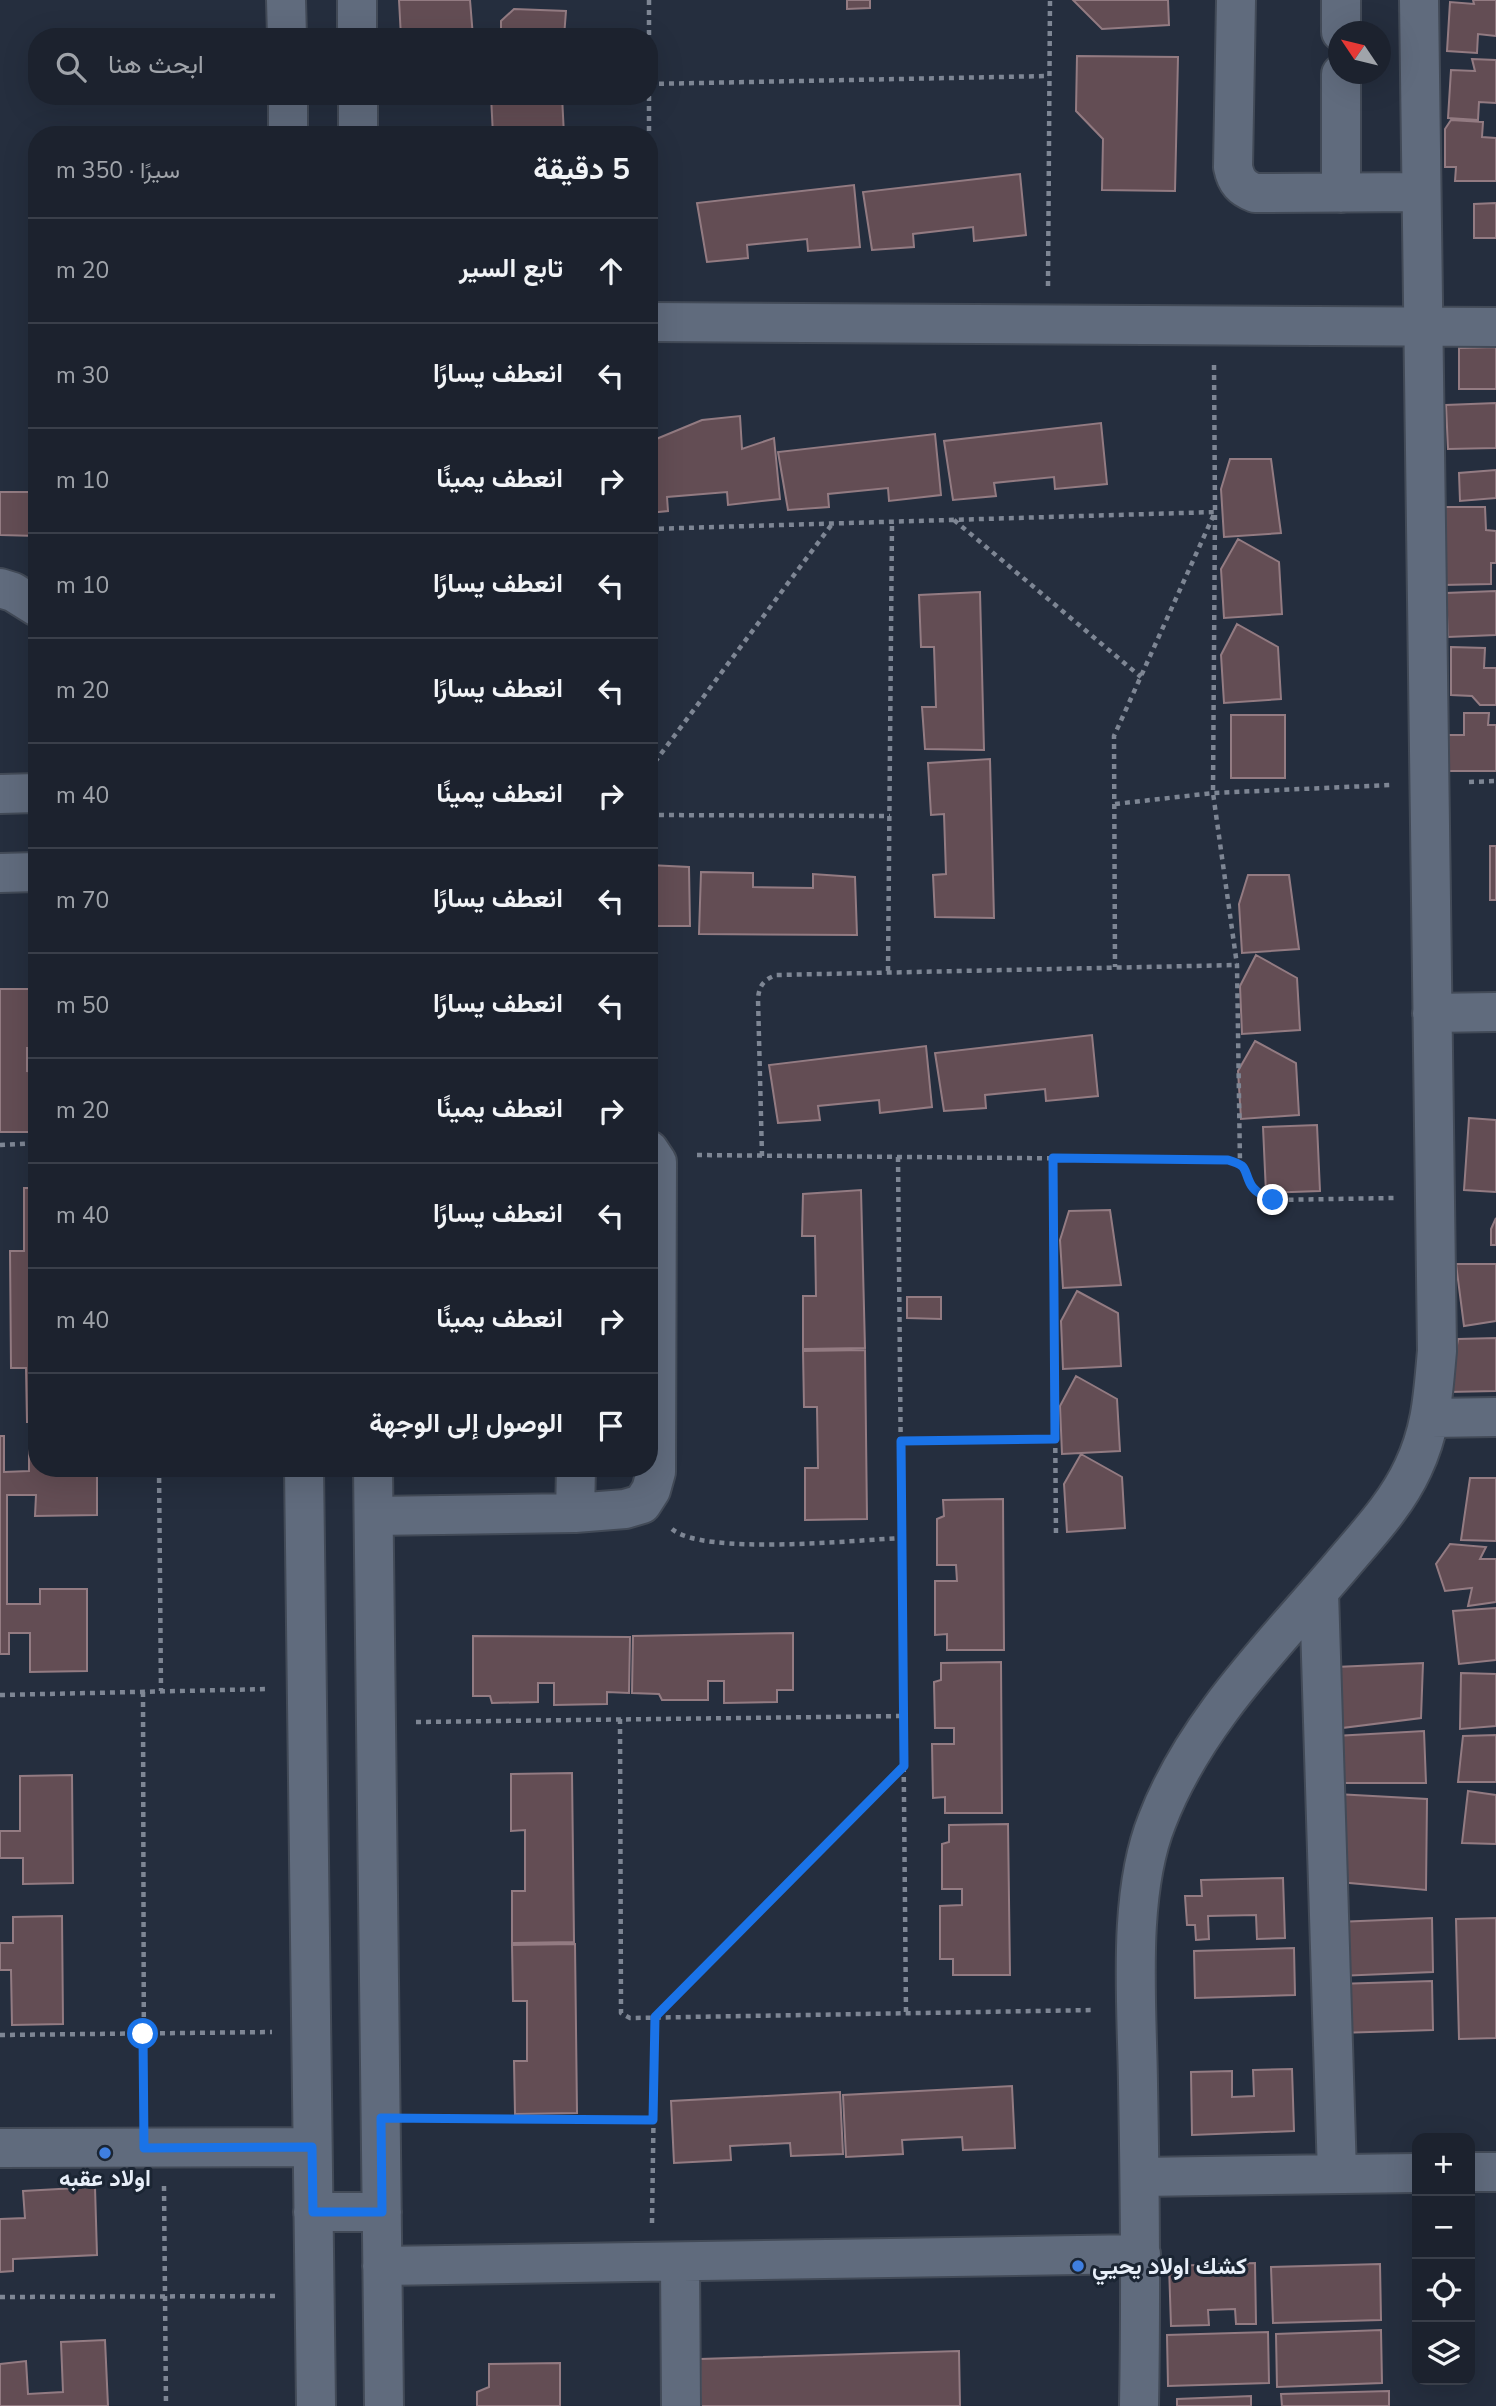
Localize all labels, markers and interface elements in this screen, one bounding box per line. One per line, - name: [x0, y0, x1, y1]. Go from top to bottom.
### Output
- north arrow: [1328, 21, 1391, 84]
- search box: [28, 28, 658, 105]
- text: ابحث هنا: [108, 47, 204, 82]
- icon: search: [52, 48, 90, 86]
- text: 5 دقيقة: [533, 149, 630, 190]
- text: سيرًا · 350 m: [56, 155, 180, 186]
- text: تابع السير: [459, 251, 563, 286]
- icon: ahead: [592, 252, 630, 290]
- text: 20 m: [56, 255, 109, 286]
- text: انعطف يسارًا: [433, 356, 563, 391]
- icon: left: [592, 357, 630, 395]
- text: 30 m: [56, 360, 109, 391]
- text: انعطف يمينًا: [436, 461, 563, 496]
- icon: right: [592, 462, 630, 500]
- text: 10 m: [56, 465, 109, 496]
- text: انعطف يسارًا: [433, 566, 563, 601]
- icon: left: [592, 567, 630, 605]
- text: 10 m: [56, 570, 109, 601]
- text: انعطف يسارًا: [433, 671, 563, 706]
- icon: left: [592, 672, 630, 710]
- text: 20 m: [56, 675, 109, 706]
- text: انعطف يمينًا: [436, 776, 563, 811]
- icon: right: [592, 777, 630, 815]
- text: 40 m: [56, 780, 109, 811]
- text: انعطف يسارًا: [433, 881, 563, 916]
- icon: left: [592, 882, 630, 920]
- text: 70 m: [56, 885, 109, 916]
- text: انعطف يسارًا: [433, 986, 563, 1021]
- icon: left: [592, 987, 630, 1025]
- text: 50 m: [56, 990, 109, 1021]
- text: انعطف يمينًا: [436, 1091, 563, 1126]
- icon: right: [592, 1092, 630, 1130]
- text: 20 m: [56, 1095, 109, 1126]
- route end: [1257, 1184, 1288, 1215]
- text: انعطف يسارًا: [433, 1196, 563, 1231]
- icon: left: [592, 1197, 630, 1235]
- text: 40 m: [56, 1200, 109, 1231]
- text: انعطف يمينًا: [436, 1301, 563, 1336]
- icon: right: [592, 1302, 630, 1340]
- text: 40 m: [56, 1305, 109, 1336]
- text: الوصول إلى الوجهة: [369, 1406, 563, 1441]
- icon: arrive: [592, 1407, 630, 1445]
- route start: [127, 2018, 158, 2049]
- map controls: [1412, 2133, 1475, 2385]
- button: +: [1412, 2133, 1475, 2196]
- marker: اولاد عقبه: [97, 2145, 113, 2161]
- place label: اولاد عقبه: [59, 2163, 151, 2194]
- button: −: [1412, 2196, 1475, 2259]
- place label: كشك اولاد يحيي: [1092, 2251, 1247, 2286]
- marker: كشك اولاد يحيي: [1070, 2258, 1086, 2274]
- button: locate: [1412, 2259, 1475, 2322]
- button: layers: [1412, 2322, 1475, 2385]

